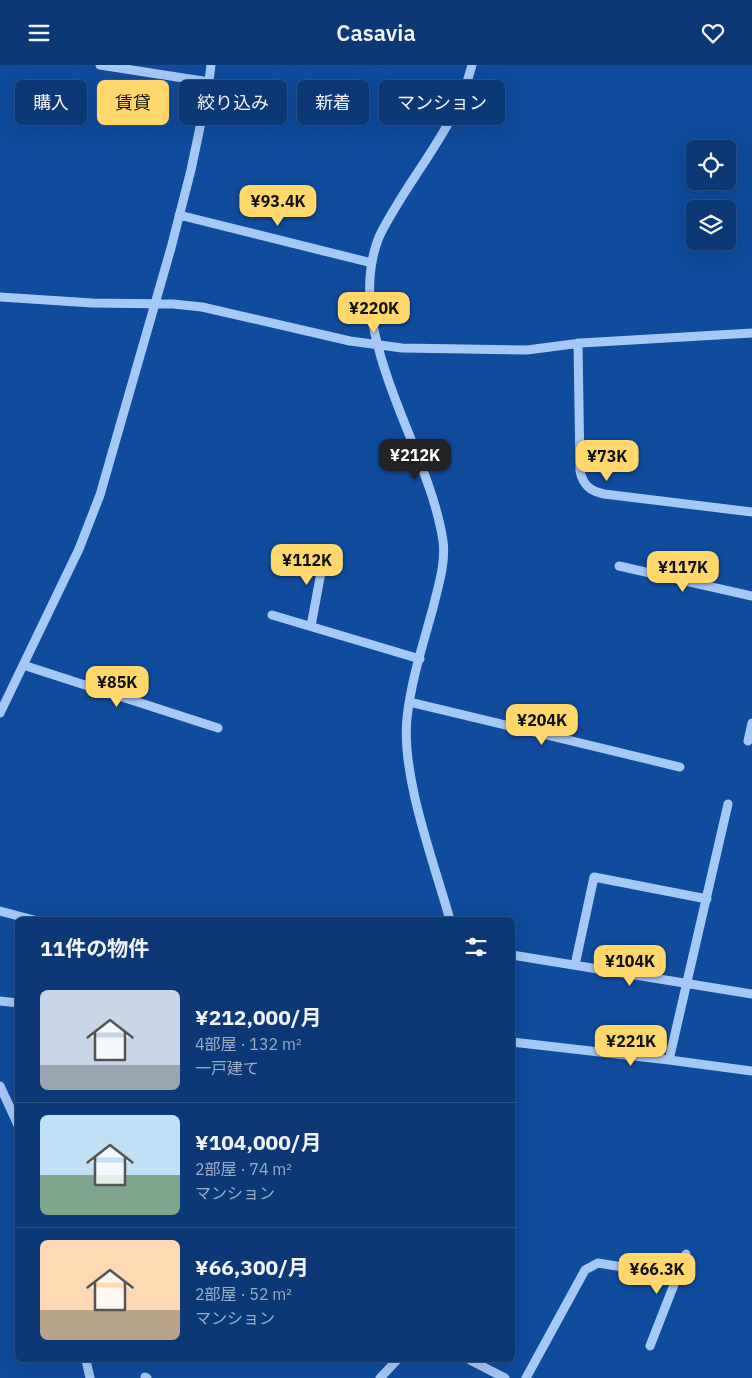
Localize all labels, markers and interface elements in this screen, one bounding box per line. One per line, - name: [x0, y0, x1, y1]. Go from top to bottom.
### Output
- text: Casavia: [336, 18, 416, 47]
- icon: menu: [25, 19, 53, 47]
- icon: heart: [699, 19, 727, 47]
- chip: 購入: [15, 80, 87, 125]
- chip: 賃貸: [97, 80, 169, 125]
- chip: 絞り込み: [179, 80, 287, 125]
- chip: 新着: [297, 80, 369, 125]
- chip: マンション: [379, 80, 505, 125]
- map controls: [686, 140, 736, 250]
- button: locate: [686, 140, 736, 190]
- pin: ¥93.4K: [237, 185, 319, 227]
- text: ¥93.4K: [250, 191, 306, 211]
- button: layers: [686, 200, 736, 250]
- pin: ¥220K: [339, 291, 409, 334]
- text: ¥220K: [349, 298, 399, 318]
- pin: ¥212K: [380, 439, 450, 481]
- pin: ¥73K: [577, 439, 637, 482]
- text: ¥212K: [390, 445, 440, 465]
- text: ¥73K: [587, 446, 627, 466]
- pin: ¥112K: [272, 543, 342, 586]
- text: ¥112K: [282, 550, 332, 570]
- pin: ¥117K: [648, 551, 718, 593]
- text: ¥117K: [658, 557, 708, 577]
- pin: ¥85K: [87, 665, 147, 708]
- text: ¥85K: [97, 672, 137, 692]
- pin: ¥204K: [507, 703, 577, 746]
- text: ¥204K: [517, 710, 567, 730]
- icon: filters: [462, 933, 490, 961]
- text: 11件の物件: [40, 934, 149, 962]
- pin: ¥104K: [595, 945, 665, 987]
- text: ¥104K: [605, 951, 655, 971]
- text: ¥212,000/月: [195, 1003, 321, 1031]
- icon: home: [80, 1010, 140, 1070]
- pin: ¥221K: [596, 1025, 666, 1067]
- text: ¥221K: [606, 1031, 656, 1051]
- text: 4部屋 · 132 m²: [195, 1034, 301, 1054]
- text: 一戸建て: [195, 1058, 259, 1078]
- text: ¥104,000/月: [195, 1128, 321, 1156]
- icon: home: [80, 1135, 140, 1195]
- text: 2部屋 · 74 m²: [195, 1159, 292, 1179]
- text: マンション: [195, 1183, 275, 1203]
- text: ¥66,300/月: [195, 1253, 309, 1281]
- pin: ¥66.3K: [616, 1253, 698, 1295]
- text: ¥66.3K: [629, 1259, 685, 1279]
- icon: home: [80, 1260, 140, 1320]
- text: 2部屋 · 52 m²: [195, 1284, 292, 1304]
- text: マンション: [195, 1308, 275, 1328]

